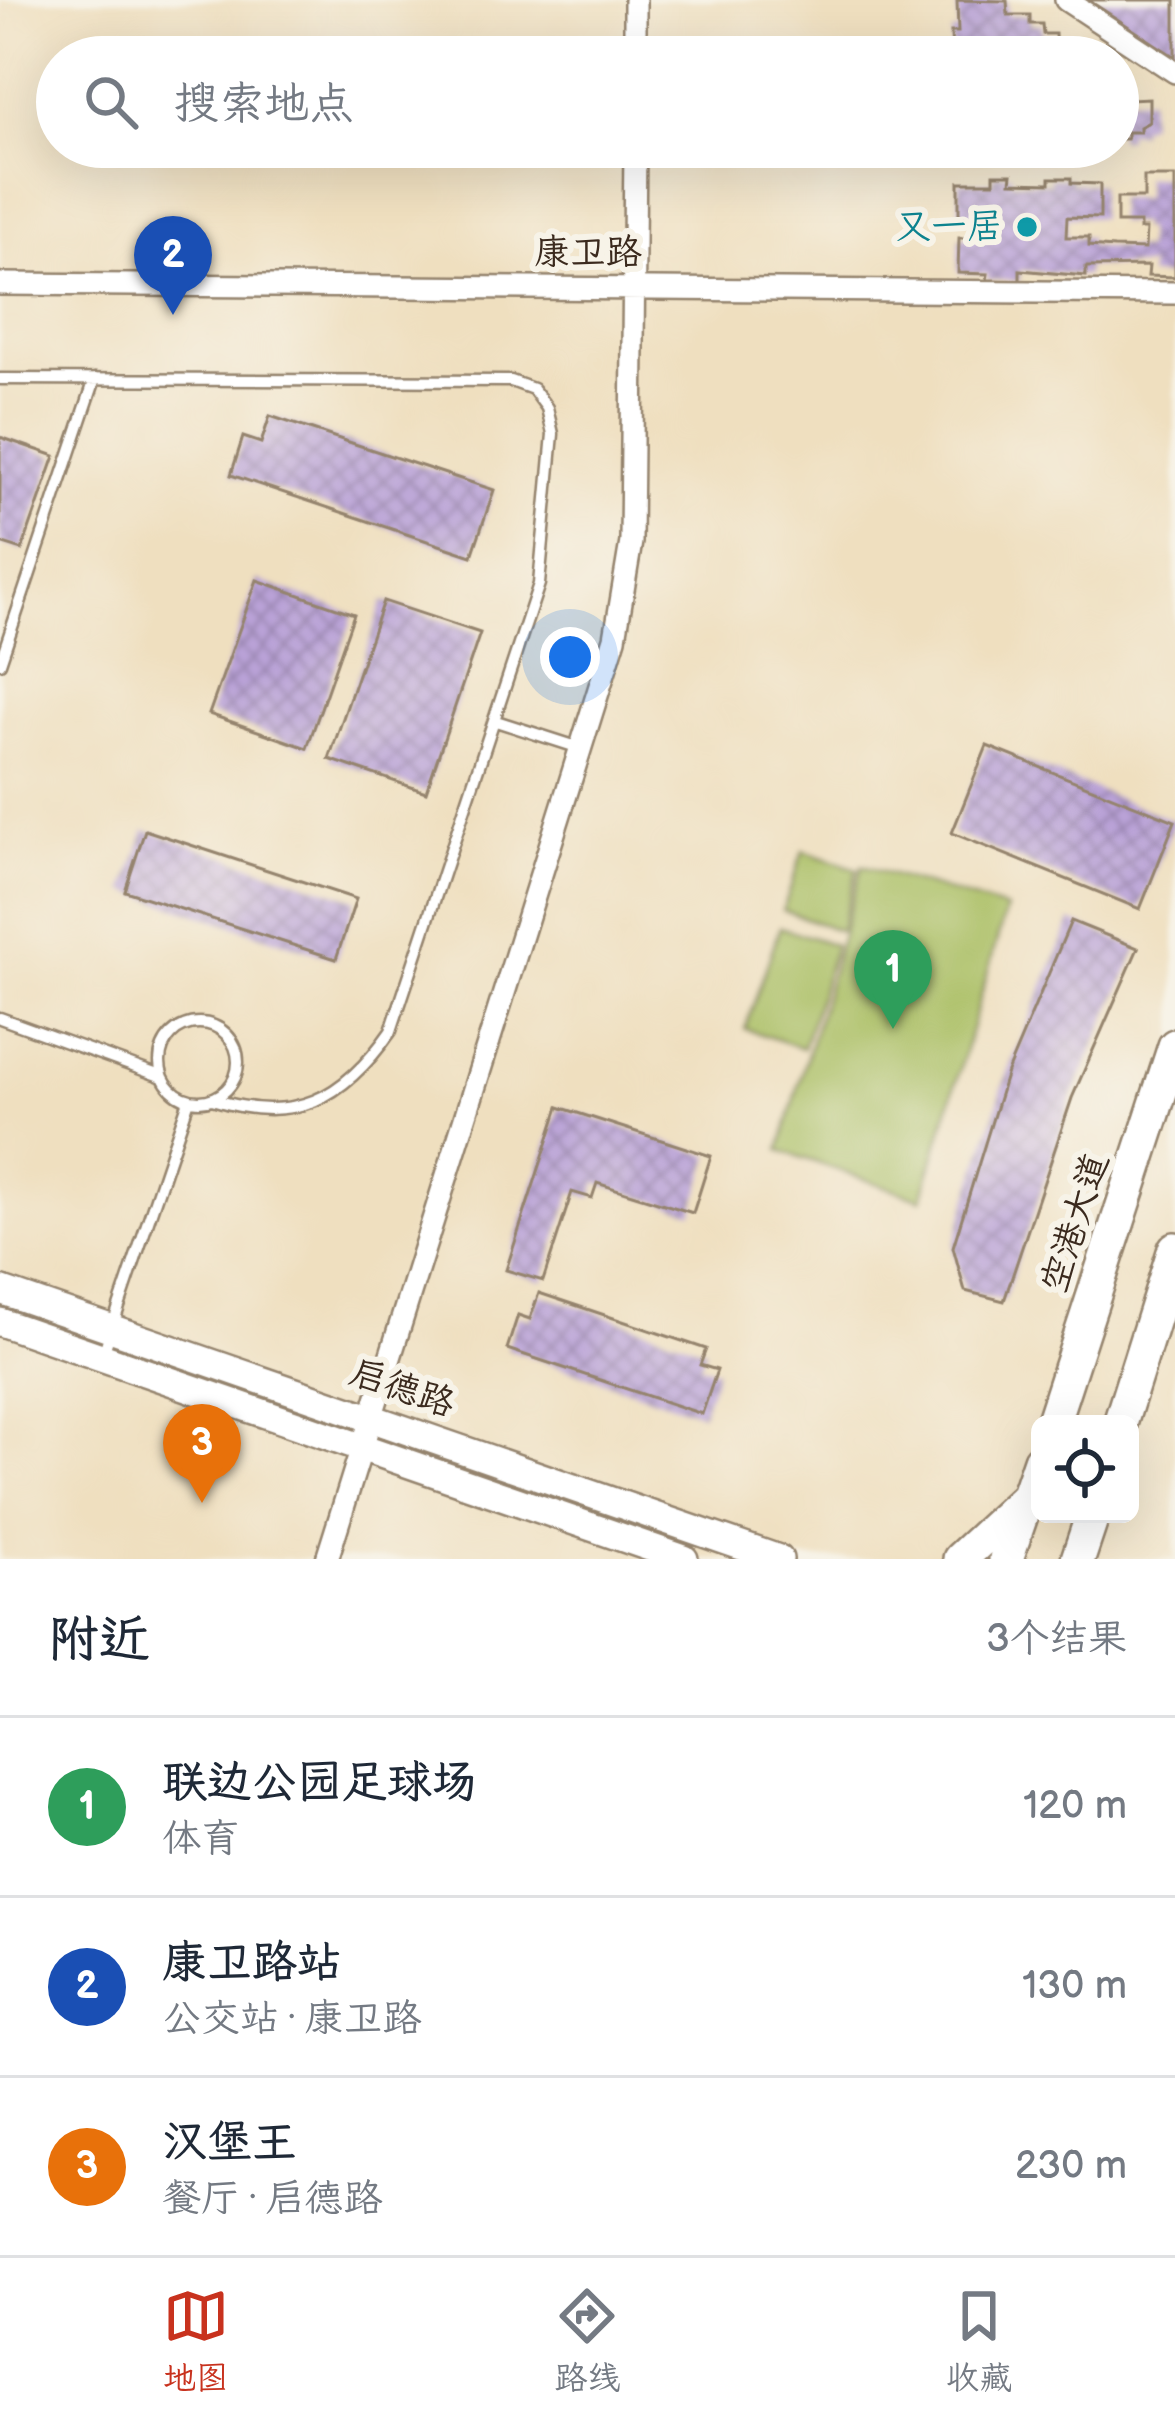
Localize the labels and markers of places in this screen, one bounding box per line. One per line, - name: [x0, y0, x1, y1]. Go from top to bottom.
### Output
- place label: 又一居: [895, 206, 1003, 249]
- marker: 又一居: [1014, 214, 1040, 240]
- pin: 2: [134, 216, 212, 315]
- pin: 1: [854, 930, 932, 1029]
- pin: 3: [163, 1404, 241, 1503]

